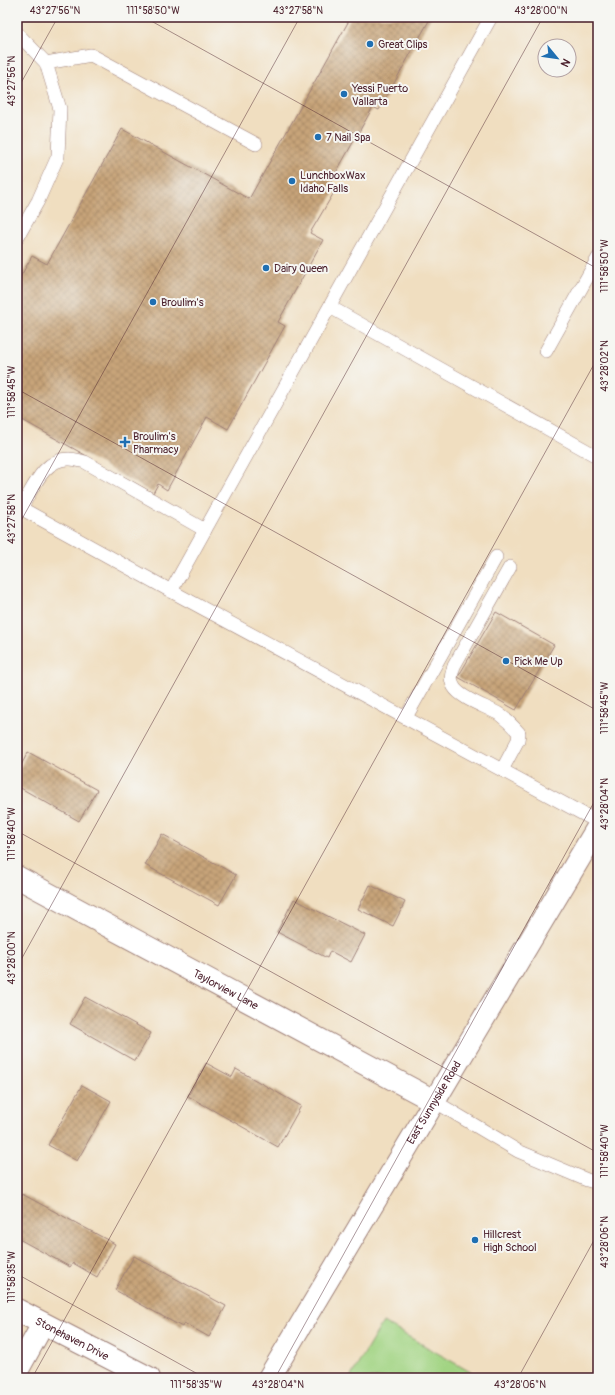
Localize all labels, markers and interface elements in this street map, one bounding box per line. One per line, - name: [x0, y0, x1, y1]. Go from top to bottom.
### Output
- text: 43°27'56"N: [30, 5, 81, 17]
- text: 111°58'50"W: [126, 5, 180, 17]
- text: 43°27'58"N: [273, 5, 323, 17]
- text: 43°28'00"N: [515, 5, 568, 17]
- place label: Great Clips: [378, 38, 428, 51]
- north arrow: [537, 38, 577, 78]
- marker: Great Clips: [365, 39, 375, 49]
- text: 43°27'56"N: [6, 55, 18, 106]
- text: N: [558, 56, 573, 70]
- place label: Yessi Puerto Vallarta: [351, 82, 408, 108]
- marker: Yessi Puerto Vallarta: [339, 89, 349, 99]
- place label: 7 Nail Spa: [326, 131, 370, 144]
- marker: 7 Nail Spa: [313, 132, 323, 142]
- place label: LunchboxWax Idaho Falls: [300, 169, 365, 195]
- marker: LunchboxWax Idaho Falls: [287, 176, 297, 186]
- text: 111°58'50"W: [599, 239, 611, 293]
- place label: Dairy Queen: [274, 262, 328, 275]
- marker: Dairy Queen: [261, 263, 271, 273]
- place label: Broulim's: [161, 296, 204, 309]
- marker: Broulim's: [148, 297, 158, 307]
- text: 43°28'02"N: [599, 340, 611, 392]
- text: 111°58'45"W: [6, 365, 18, 418]
- place label: Broulim's Pharmacy: [133, 430, 179, 456]
- marker: Broulim's Pharmacy: [120, 437, 130, 447]
- text: 43°27'58"N: [6, 494, 18, 544]
- place label: Pick Me Up: [514, 655, 563, 668]
- marker: Pick Me Up: [501, 656, 511, 666]
- text: 111°58'45"W: [599, 681, 611, 734]
- text: 43°28'04"N: [599, 778, 611, 830]
- text: 111°58'40"W: [6, 807, 18, 861]
- text: 43°28'00"N: [6, 931, 18, 984]
- street label: Taylorview Lane: [190, 967, 261, 1013]
- street label: East Sunnyside Road: [404, 1059, 464, 1147]
- text: 111°58'40"W: [599, 1124, 611, 1178]
- text: 43°28'06"N: [599, 1216, 611, 1268]
- place label: Hillcrest High School: [483, 1228, 537, 1254]
- marker: Hillcrest High School: [470, 1235, 480, 1245]
- text: 111°58'35"W: [6, 1250, 18, 1303]
- street label: Stonehaven Drive: [33, 1315, 111, 1363]
- text: 111°58'35"W: [170, 1379, 223, 1391]
- text: 43°28'04"N: [252, 1379, 304, 1391]
- text: 43°28'06"N: [494, 1379, 546, 1391]

